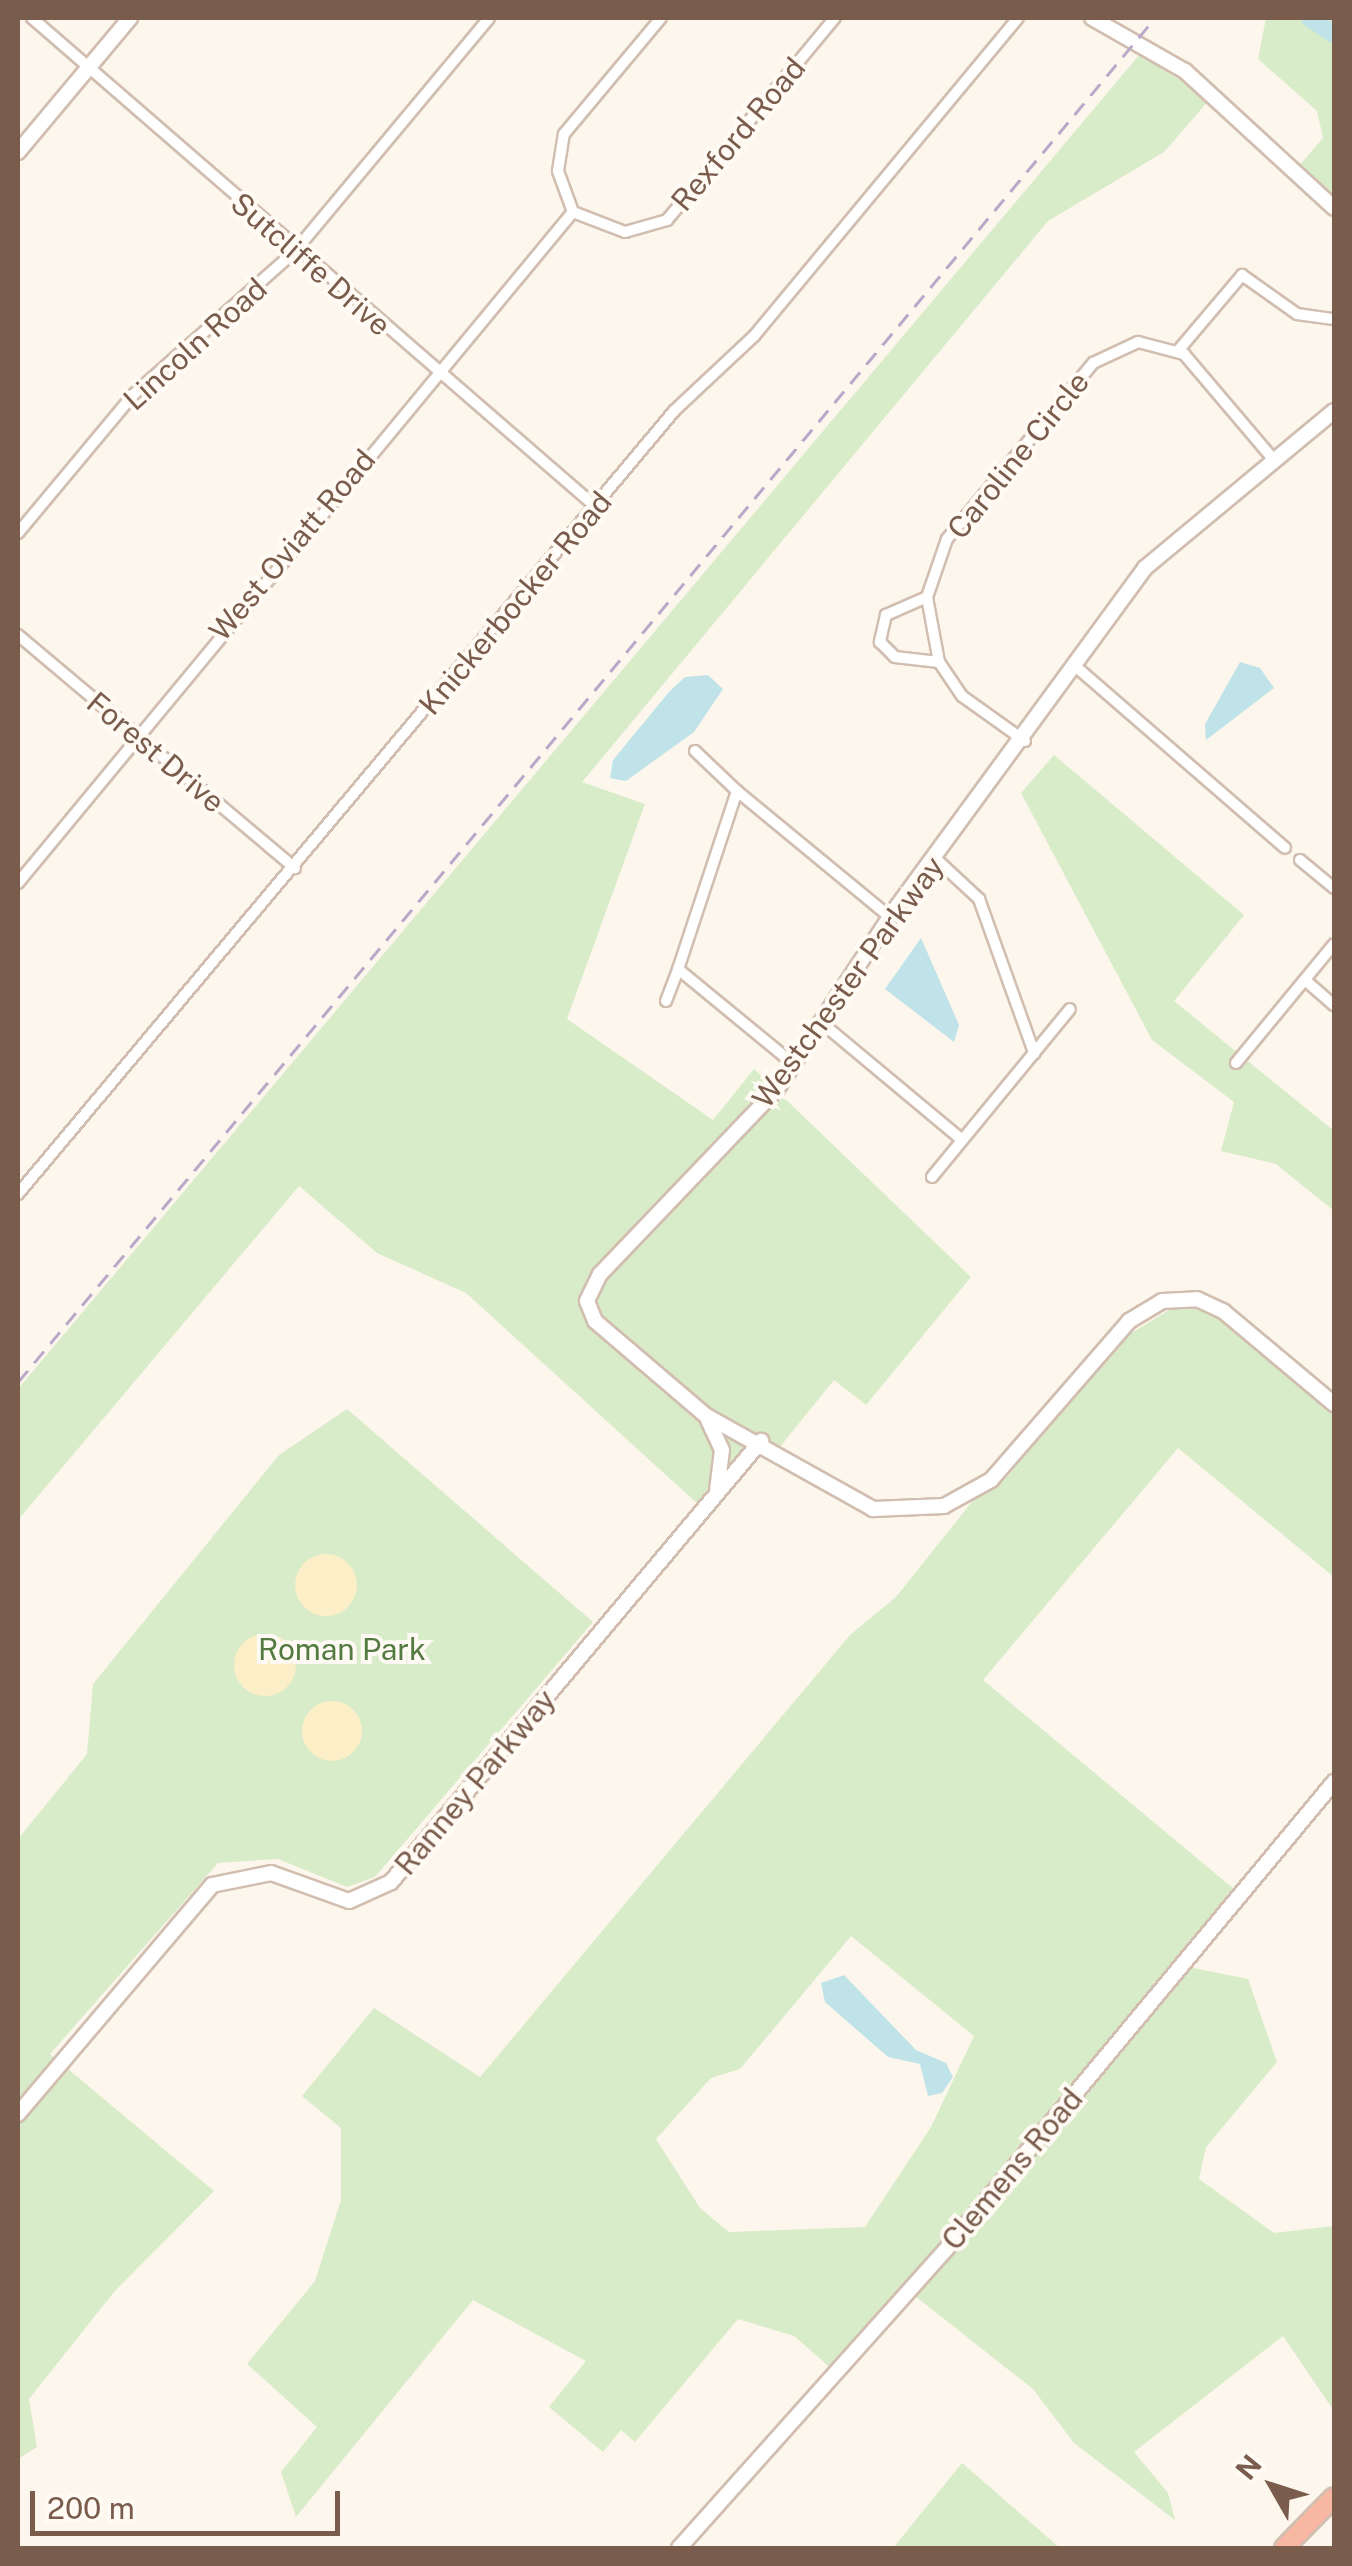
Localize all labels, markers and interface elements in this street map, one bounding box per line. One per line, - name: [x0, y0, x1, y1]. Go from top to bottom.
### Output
- street label: Rexford Road: [663, 50, 813, 218]
- street label: Sutcliffe Drive: [224, 185, 398, 343]
- street label: Lincoln Road: [116, 270, 274, 418]
- street label: Caroline Circle: [940, 364, 1096, 546]
- street label: West Oviatt Road: [202, 442, 382, 648]
- street label: Knickerbocker Road: [411, 484, 619, 722]
- street label: Forest Drive: [80, 684, 232, 820]
- street label: Westchester Parkway: [745, 849, 951, 1115]
- park label: Roman Park: [258, 1631, 426, 1667]
- street label: Ranney Parkway: [387, 1682, 563, 1882]
- street label: Clemens Road: [934, 2081, 1090, 2257]
- north arrow: [1222, 2436, 1322, 2536]
- text: N: [1229, 2448, 1268, 2486]
- scale bar: [35, 2471, 345, 2533]
- text: 200 m: [47, 2490, 135, 2526]

